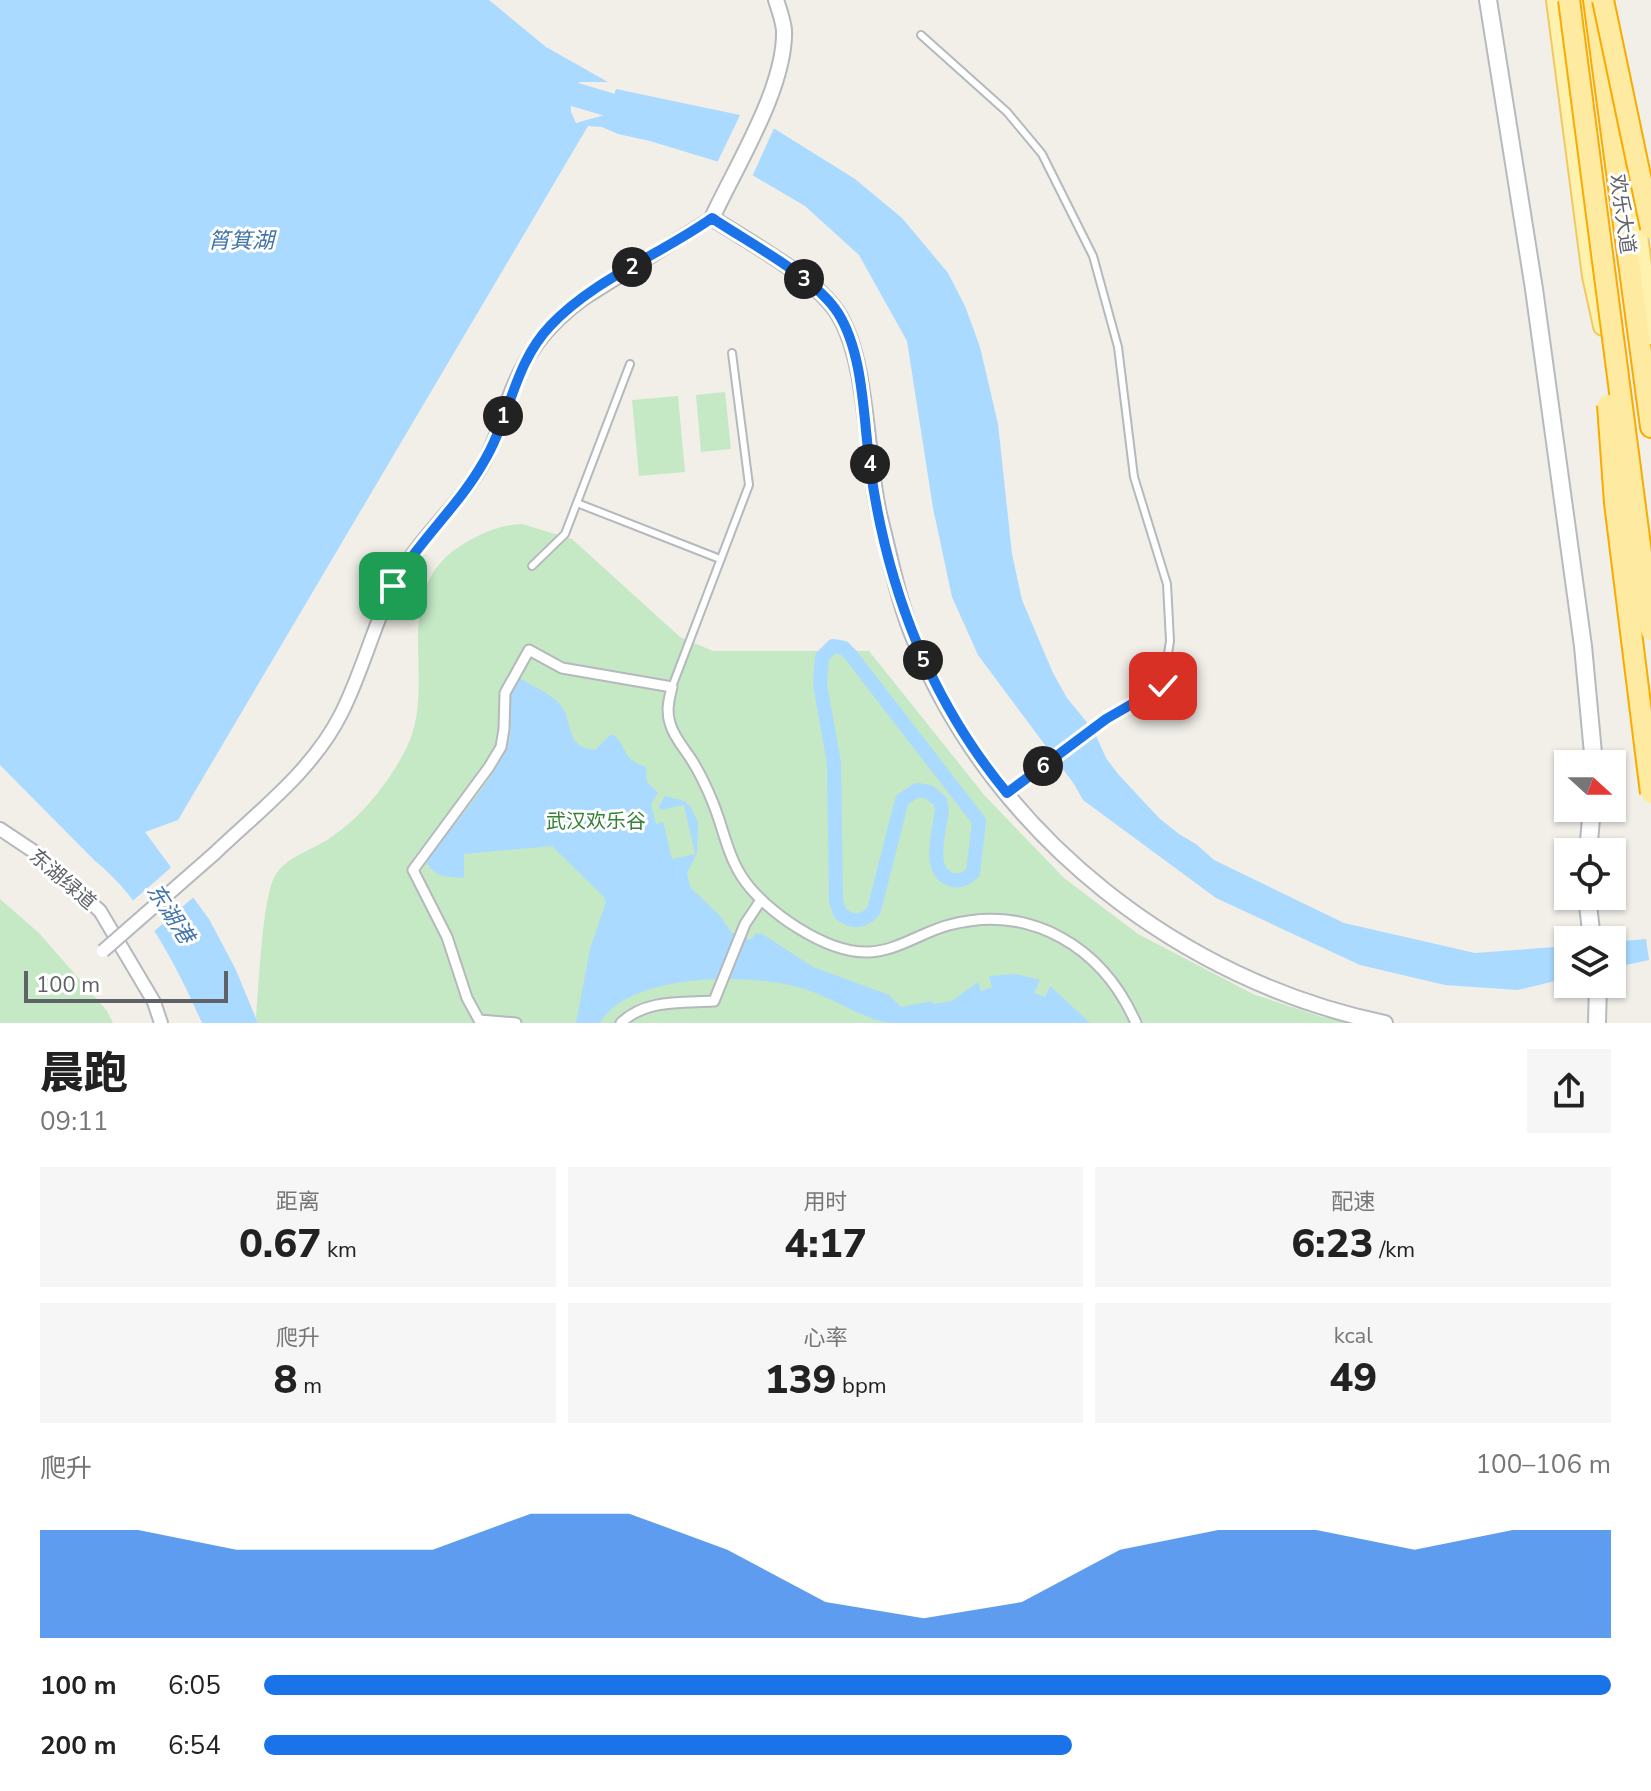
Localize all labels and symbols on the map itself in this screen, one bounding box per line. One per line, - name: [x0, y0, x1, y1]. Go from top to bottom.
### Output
- street label: 欢乐大道: [1604, 173, 1641, 256]
- water label: 筲箕湖: [208, 226, 277, 256]
- pin: 2: [612, 247, 652, 287]
- pin: 3: [784, 259, 824, 299]
- pin: 1: [483, 396, 523, 436]
- pin: 4: [850, 444, 890, 484]
- pin: [359, 552, 427, 620]
- pin: 5: [903, 640, 943, 680]
- pin: [1129, 652, 1197, 720]
- pin: 6: [1023, 746, 1063, 786]
- north arrow: [1554, 750, 1626, 822]
- park label: 武汉欢乐谷: [546, 808, 646, 835]
- street label: 东湖绿道: [24, 843, 102, 916]
- water label: 东湖港: [140, 878, 202, 952]
- scale bar: [24, 967, 228, 1003]

